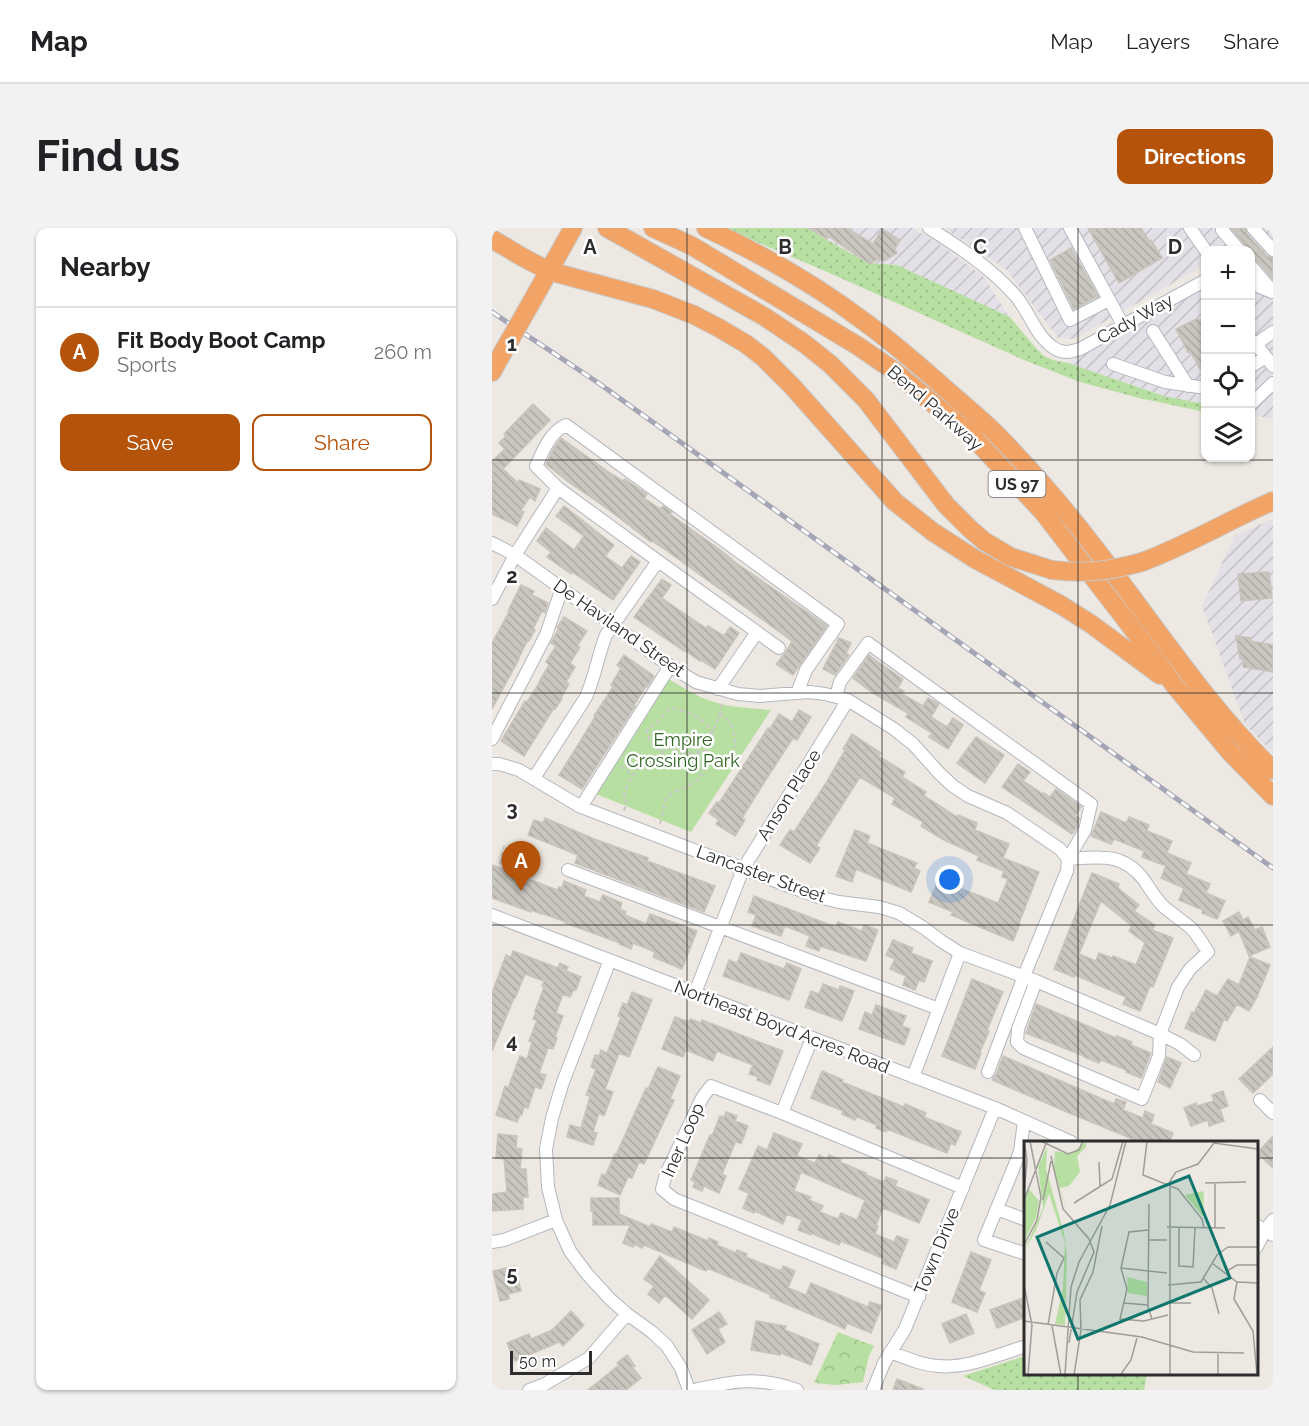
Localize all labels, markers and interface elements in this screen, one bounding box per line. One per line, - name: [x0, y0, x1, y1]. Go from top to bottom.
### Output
- text: Map: [30, 25, 88, 58]
- text: Map: [1050, 29, 1093, 54]
- text: Layers: [1126, 29, 1190, 54]
- text: Share: [1223, 29, 1279, 54]
- button: Directions: [1117, 129, 1273, 184]
- text: Find us: [36, 132, 180, 181]
- text: A: [583, 235, 597, 259]
- text: B: [778, 235, 792, 259]
- text: C: [973, 235, 987, 259]
- text: D: [1168, 235, 1182, 259]
- map controls: [1201, 246, 1255, 462]
- button: +: [1201, 246, 1255, 300]
- text: Nearby: [60, 252, 150, 282]
- street label: Cady Way: [1093, 289, 1177, 348]
- button: −: [1201, 300, 1255, 354]
- text: Fit Body Boot Camp: [117, 327, 326, 353]
- text: 1: [507, 332, 517, 356]
- text: A: [73, 340, 86, 364]
- text: 260 m: [374, 340, 432, 364]
- text: Sports: [117, 353, 177, 377]
- button: locate: [1201, 354, 1255, 408]
- street label: Bend Parkway: [883, 361, 987, 455]
- button: layers: [1201, 408, 1255, 462]
- button: Save: [60, 414, 240, 471]
- button: Share: [252, 414, 432, 471]
- road number: US 97: [988, 471, 1046, 497]
- text: 2: [506, 564, 518, 588]
- street label: De Haviland Street: [550, 574, 689, 681]
- park label: Empire Crossing Park: [626, 729, 740, 771]
- street label: Anson Place: [752, 745, 825, 844]
- text: 3: [506, 797, 518, 821]
- street label: Lancaster Street: [694, 840, 829, 907]
- pin: A: [501, 842, 540, 891]
- your location: [935, 865, 964, 894]
- street label: Northeast Boyd Acres Road: [672, 976, 893, 1077]
- text: 4: [506, 1029, 518, 1053]
- street label: Iner Loop: [657, 1100, 708, 1180]
- inset map: [1024, 1141, 1258, 1375]
- street label: Town Drive: [910, 1204, 964, 1297]
- text: 5: [506, 1262, 518, 1286]
- scale bar: [510, 1348, 592, 1376]
- text: 50 m: [519, 1352, 556, 1371]

